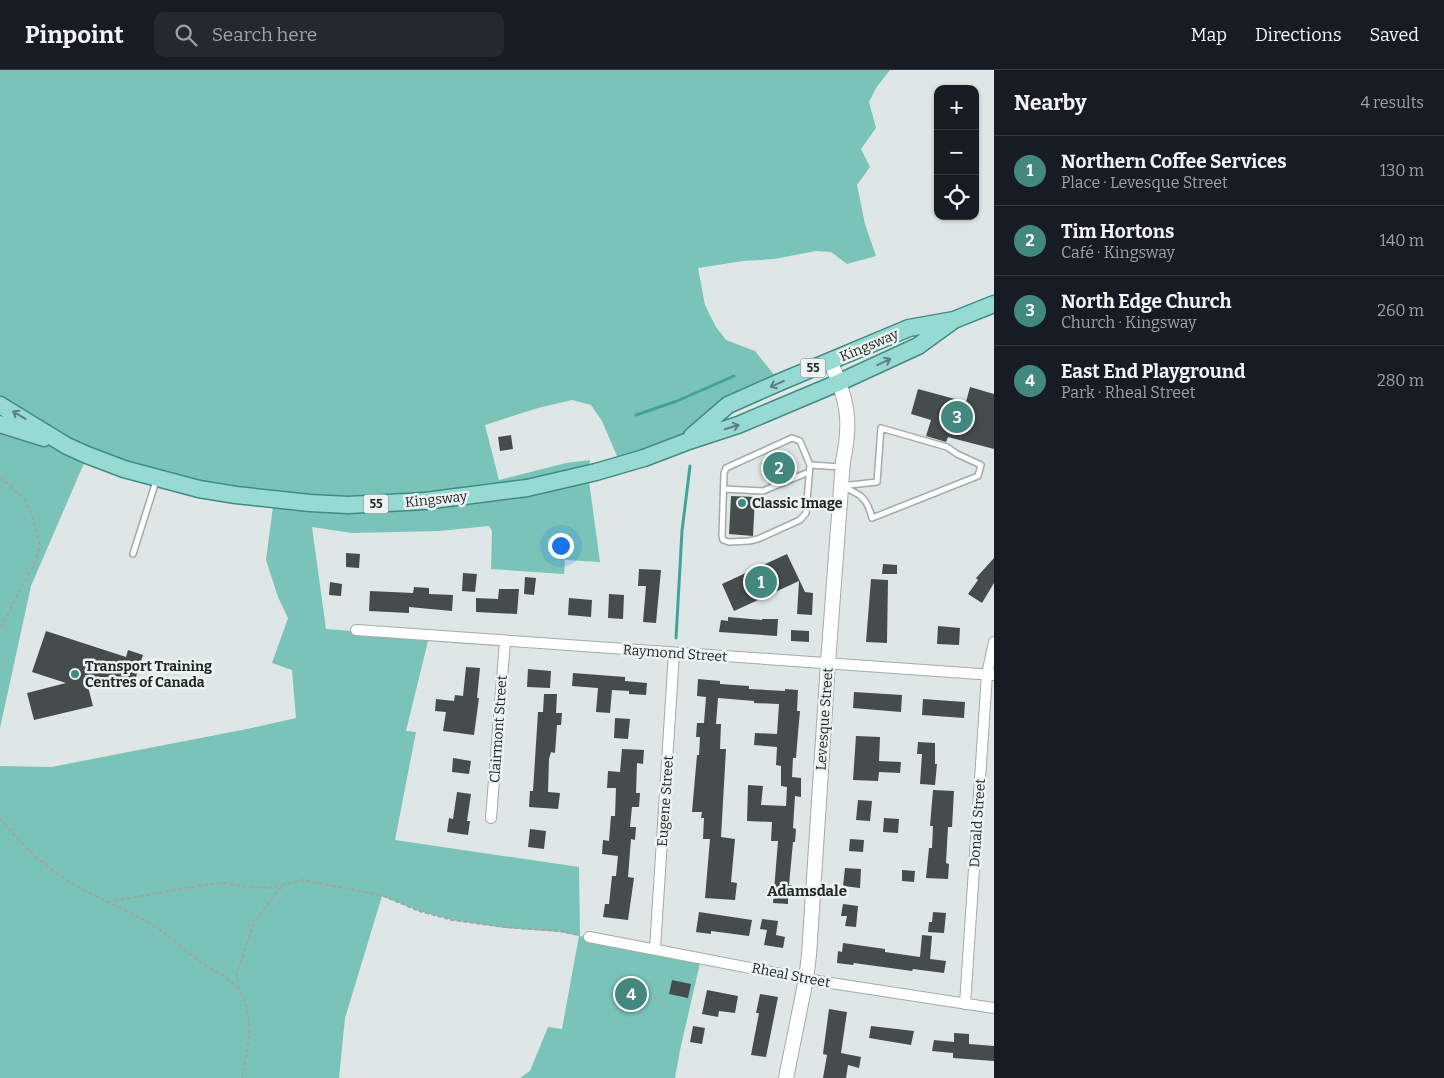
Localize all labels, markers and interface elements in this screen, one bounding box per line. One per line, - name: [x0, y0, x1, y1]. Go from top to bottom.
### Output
- search box: [154, 12, 504, 57]
- text: Pinpoint: [25, 21, 124, 49]
- icon: search: [172, 21, 200, 49]
- text: Search here: [212, 23, 317, 46]
- text: Map: [1191, 24, 1227, 46]
- text: Directions: [1255, 24, 1342, 46]
- text: Saved: [1370, 24, 1419, 46]
- map controls: [934, 85, 979, 220]
- button: +: [934, 85, 979, 130]
- text: Nearby: [1014, 90, 1087, 116]
- text: 4 results: [1361, 93, 1424, 112]
- button: −: [934, 130, 979, 175]
- text: Northern Coffee Services: [1061, 150, 1287, 173]
- text: 1: [1027, 161, 1033, 180]
- text: 130 m: [1380, 161, 1424, 180]
- text: Place · Levesque Street: [1061, 173, 1228, 192]
- button: locate: [934, 175, 979, 220]
- text: Tim Hortons: [1061, 220, 1174, 243]
- text: 2: [1025, 231, 1035, 250]
- text: 140 m: [1379, 231, 1424, 250]
- text: Café · Kingsway: [1061, 243, 1175, 262]
- text: North Edge Church: [1061, 290, 1231, 313]
- text: 3: [1025, 301, 1035, 320]
- text: 260 m: [1377, 301, 1424, 320]
- text: Church · Kingsway: [1061, 313, 1196, 332]
- street label: Kingsway: [837, 325, 902, 365]
- one-way arrow: [876, 357, 891, 366]
- road number: 55: [800, 358, 826, 378]
- text: East End Playground: [1061, 360, 1245, 383]
- text: 4: [1025, 371, 1035, 390]
- text: 280 m: [1377, 371, 1424, 390]
- one-way arrow: [770, 379, 785, 389]
- text: Park · Rheal Street: [1061, 383, 1195, 402]
- pin: 3: [941, 398, 973, 436]
- one-way arrow: [13, 410, 27, 420]
- one-way arrow: [724, 422, 740, 431]
- pin: 2: [763, 449, 795, 487]
- street label: Kingsway: [404, 488, 469, 511]
- road number: 55: [364, 494, 388, 514]
- place label: Classic Image: [752, 495, 843, 512]
- marker: Classic Image: [736, 497, 748, 509]
- your location: [548, 533, 574, 559]
- pin: 1: [745, 563, 777, 601]
- street label: Raymond Street: [622, 641, 728, 666]
- place label: Transport Training Centres of Canada: [85, 658, 212, 691]
- street label: Levesque Street: [812, 667, 837, 771]
- marker: Transport Training Centres of Canada: [69, 668, 81, 680]
- street label: Clairmont Street: [486, 675, 511, 783]
- street label: Eugene Street: [654, 755, 677, 847]
- street label: Donald Street: [966, 778, 989, 868]
- district label: Adamsdale: [767, 882, 847, 900]
- street label: Rheal Street: [750, 960, 832, 991]
- pin: 4: [615, 975, 647, 1013]

